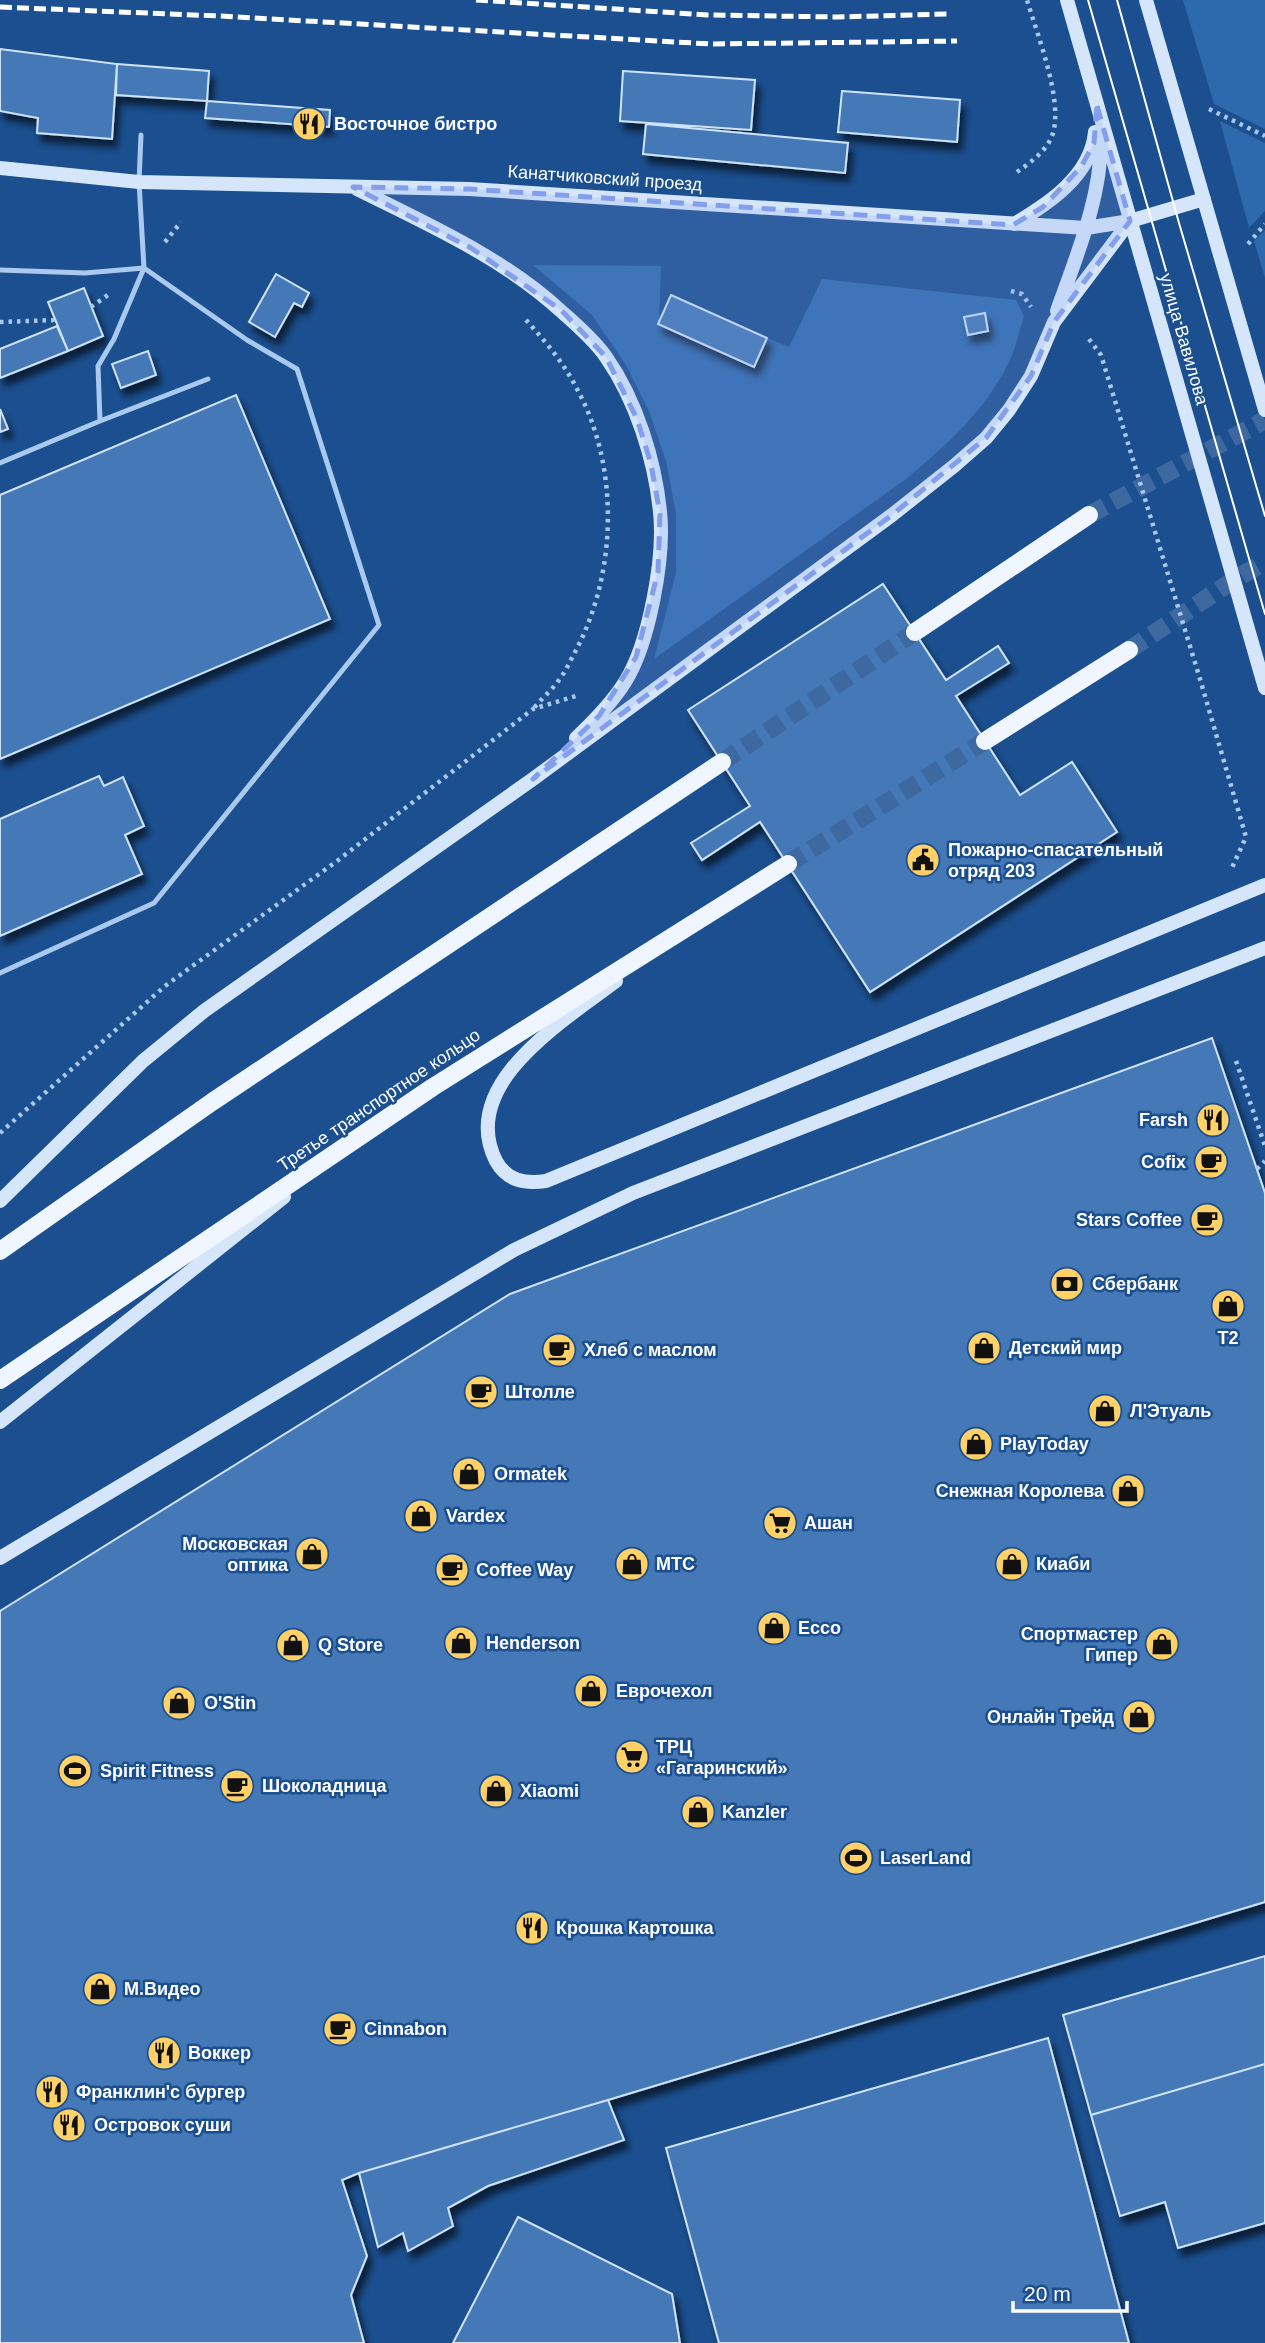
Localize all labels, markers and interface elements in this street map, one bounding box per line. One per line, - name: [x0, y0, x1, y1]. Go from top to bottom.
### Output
- restaurant icon: Восточное бистро: [290, 105, 328, 143]
- place label: Восточное бистро: [334, 114, 497, 134]
- street label: Канатчиковский проезд: [507, 161, 703, 195]
- street label: улица Вавилова: [1156, 271, 1213, 408]
- place label: Пожарно-спасательный отряд 203: [948, 840, 1163, 881]
- public building icon: Пожарно-спасательный отряд 203: [904, 841, 942, 879]
- street label: Третье транспортное кольцо: [274, 1025, 484, 1175]
- restaurant icon: Farsh: [1194, 1101, 1232, 1139]
- place label: Farsh: [1139, 1110, 1188, 1130]
- cafe icon: Cofix: [1192, 1143, 1230, 1181]
- place label: Cofix: [1141, 1152, 1186, 1172]
- cafe icon: Stars Coffee: [1188, 1201, 1226, 1239]
- place label: Stars Coffee: [1076, 1210, 1182, 1230]
- bank icon: Сбербанк: [1048, 1265, 1086, 1303]
- place label: Сбербанк: [1092, 1274, 1179, 1294]
- shop icon: T2: [1209, 1287, 1247, 1325]
- place label: T2: [1217, 1328, 1239, 1348]
- shop icon: Детский мир: [965, 1329, 1003, 1367]
- cafe icon: Хлеб с маслом: [540, 1331, 578, 1369]
- place label: Детский мир: [1009, 1338, 1122, 1358]
- place label: Хлеб с маслом: [584, 1340, 716, 1360]
- cafe icon: Штолле: [462, 1373, 500, 1411]
- place label: Штолле: [505, 1382, 575, 1402]
- shop icon: Л'Этуаль: [1086, 1392, 1124, 1430]
- place label: Л'Этуаль: [1130, 1401, 1211, 1421]
- shop icon: PlayToday: [957, 1425, 995, 1463]
- place label: PlayToday: [1000, 1434, 1089, 1454]
- shop icon: Ormatek: [450, 1455, 488, 1493]
- place label: Ormatek: [494, 1464, 568, 1484]
- shop icon: Снежная Королева: [1109, 1472, 1147, 1510]
- place label: Снежная Королева: [936, 1481, 1105, 1501]
- shop icon: Vardex: [402, 1497, 440, 1535]
- supermarket icon: Ашан: [761, 1504, 799, 1542]
- place label: Vardex: [446, 1506, 505, 1526]
- place label: Ашан: [804, 1513, 853, 1533]
- place label: Московская оптика: [182, 1534, 289, 1575]
- shop icon: Московская оптика: [293, 1535, 331, 1573]
- shop icon: МТС: [613, 1545, 651, 1583]
- shop icon: Киаби: [993, 1545, 1031, 1583]
- cafe icon: Coffee Way: [433, 1551, 471, 1589]
- place label: МТС: [656, 1554, 695, 1574]
- place label: Киаби: [1036, 1554, 1090, 1574]
- place label: Coffee Way: [476, 1560, 573, 1580]
- shop icon: Ecco: [755, 1609, 793, 1647]
- place label: Ecco: [798, 1618, 841, 1638]
- shop icon: Henderson: [442, 1624, 480, 1662]
- place label: Спортмастер Гипер: [1021, 1624, 1138, 1665]
- shop icon: Спортмастер Гипер: [1143, 1625, 1181, 1663]
- shop icon: Q Store: [274, 1626, 312, 1664]
- place label: Henderson: [486, 1633, 580, 1653]
- place label: Q Store: [318, 1635, 383, 1655]
- shop icon: Еврочехол: [572, 1672, 610, 1710]
- place label: Еврочехол: [616, 1681, 712, 1701]
- shop icon: O'Stin: [160, 1684, 198, 1722]
- place label: O'Stin: [204, 1693, 256, 1713]
- shop icon: Онлайн Трейд: [1120, 1698, 1158, 1736]
- place label: Онлайн Трейд: [987, 1707, 1115, 1727]
- place label: ТРЦ «Гагаринский»: [656, 1737, 788, 1778]
- supermarket icon: ТРЦ «Гагаринский»: [613, 1738, 651, 1776]
- sports icon: Spirit Fitness: [56, 1752, 94, 1790]
- place label: Spirit Fitness: [100, 1761, 214, 1781]
- cafe icon: Шоколадница: [218, 1767, 256, 1805]
- shop icon: Xiaomi: [477, 1772, 515, 1810]
- place label: Шоколадница: [262, 1776, 387, 1796]
- place label: Xiaomi: [520, 1781, 579, 1801]
- shop icon: Kanzler: [679, 1793, 717, 1831]
- place label: Kanzler: [722, 1802, 787, 1822]
- sports icon: LaserLand: [837, 1839, 875, 1877]
- place label: LaserLand: [880, 1848, 971, 1868]
- restaurant icon: Крошка Картошка: [513, 1909, 551, 1947]
- place label: Крошка Картошка: [556, 1918, 715, 1938]
- shop icon: М.Видео: [81, 1970, 119, 2008]
- place label: М.Видео: [124, 1979, 201, 1999]
- cafe icon: Cinnabon: [321, 2010, 359, 2048]
- place label: Cinnabon: [364, 2019, 447, 2039]
- restaurant icon: Воккер: [145, 2034, 183, 2072]
- place label: Воккер: [188, 2043, 251, 2063]
- restaurant icon: Франклин'с бургер: [33, 2073, 71, 2111]
- place label: Франклин'с бургер: [76, 2082, 245, 2102]
- restaurant icon: Островок суши: [50, 2106, 88, 2144]
- place label: Островок суши: [94, 2115, 231, 2135]
- scale bar: [1013, 2270, 1127, 2314]
- text: 20 m: [1024, 2282, 1071, 2305]

